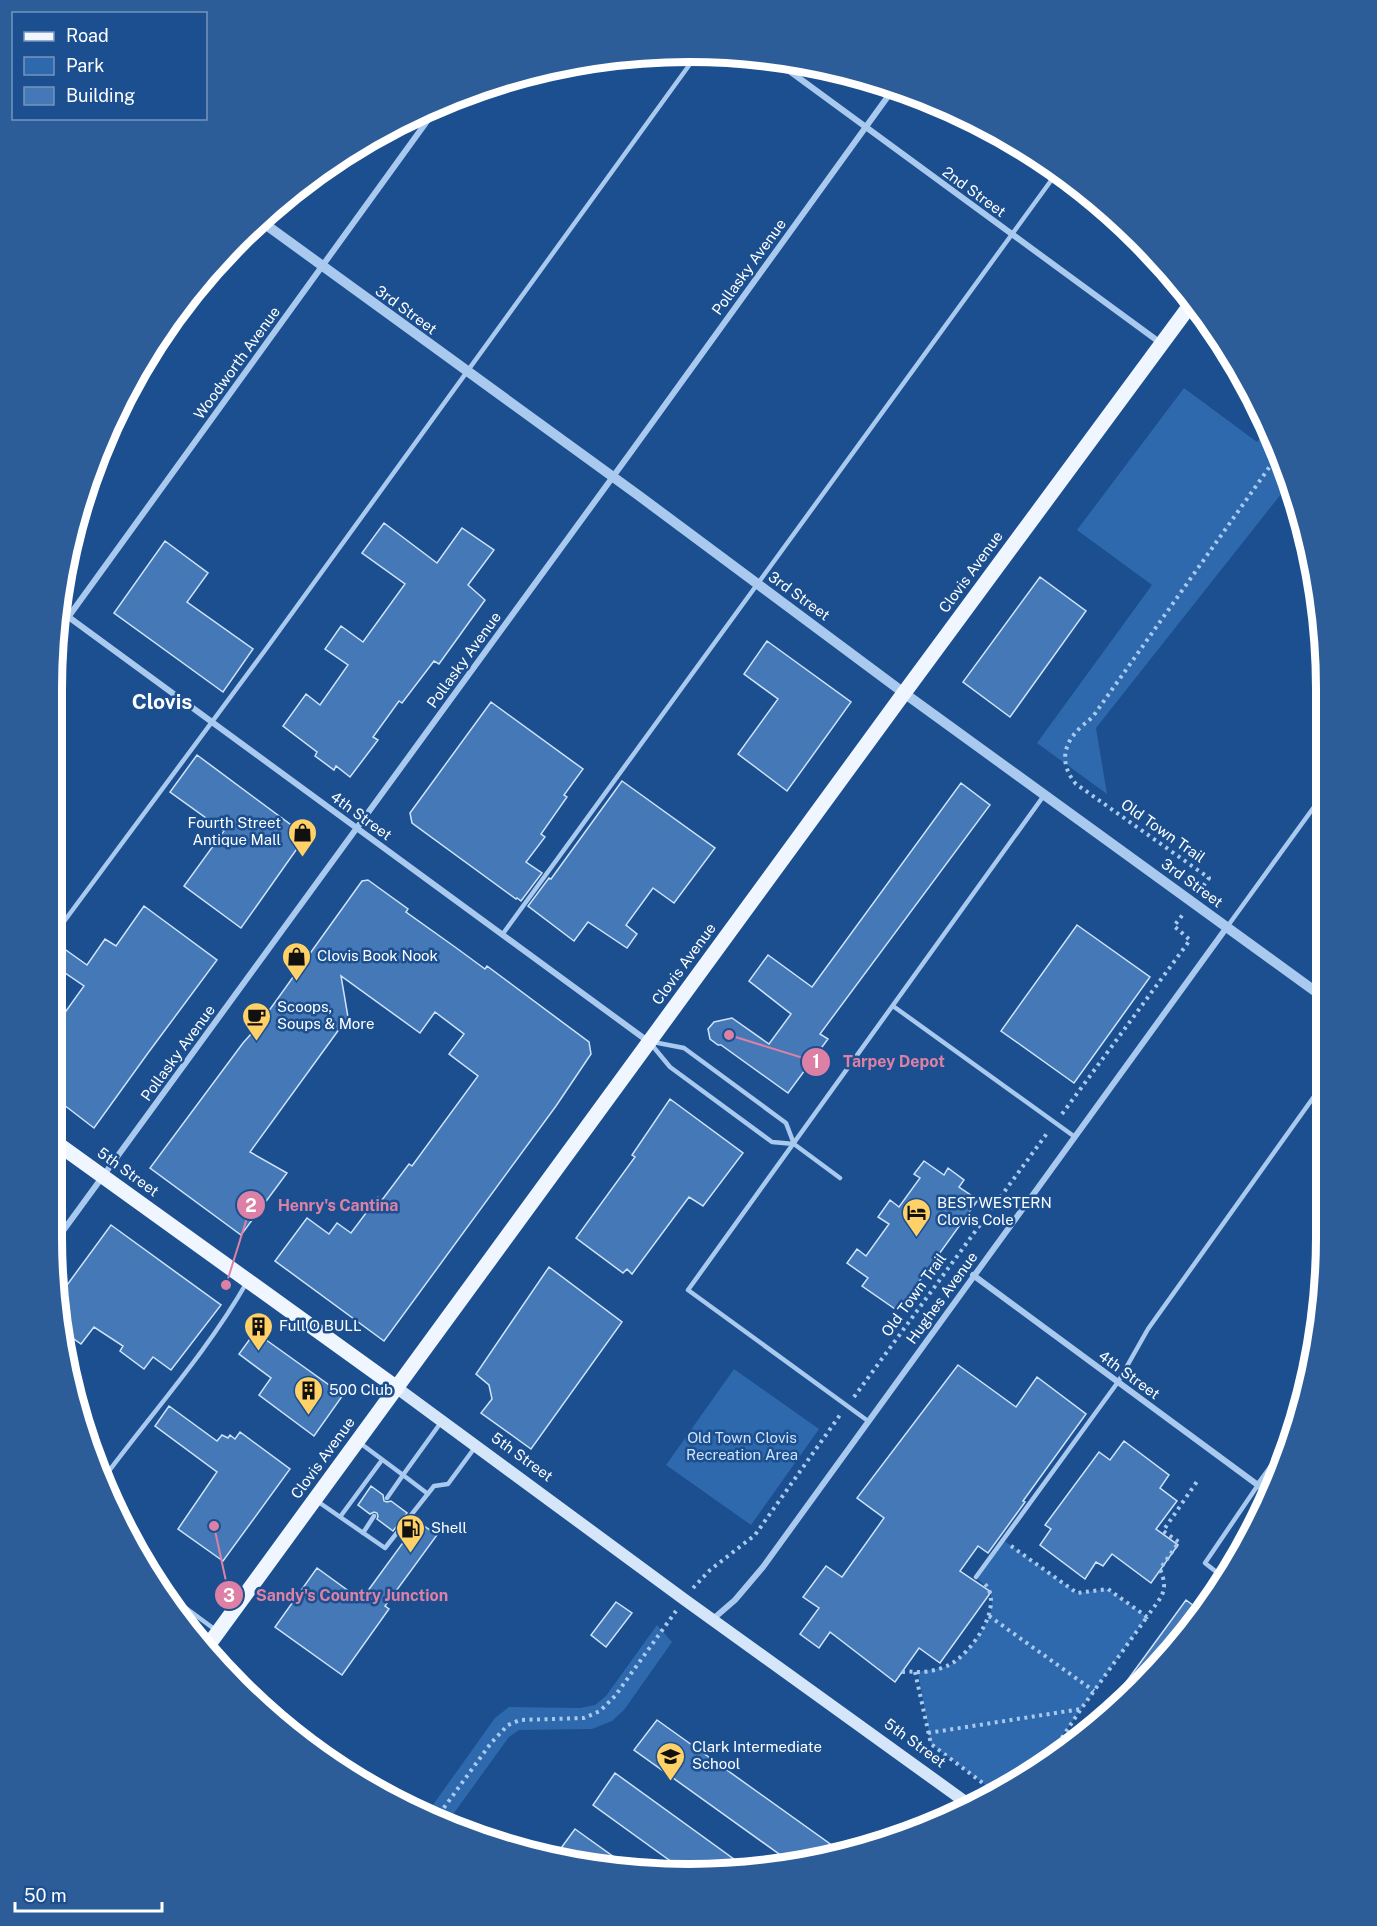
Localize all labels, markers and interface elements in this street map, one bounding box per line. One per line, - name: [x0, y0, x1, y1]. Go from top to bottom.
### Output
- legend: [12, 12, 207, 120]
- text: Road: [66, 25, 109, 46]
- text: Park: [66, 55, 104, 76]
- text: Building: [66, 85, 135, 106]
- street label: 2nd Street: [939, 163, 1009, 220]
- street label: Pollasky Avenue: [708, 215, 789, 318]
- street label: 3rd Street: [372, 282, 440, 338]
- street label: Woodworth Avenue: [190, 303, 283, 422]
- street label: Clovis Avenue: [935, 528, 1006, 616]
- street label: 3rd Street: [765, 568, 833, 624]
- street label: Pollasky Avenue: [423, 608, 504, 711]
- district label: Clovis: [132, 689, 192, 714]
- street label: 4th Street: [327, 788, 395, 844]
- street label: Old Town Trail: [1118, 795, 1209, 866]
- place label: Fourth Street Antique Mall: [187, 814, 281, 848]
- shop icon: Fourth Street Antique Mall: [286, 816, 318, 858]
- street label: 3rd Street: [1158, 855, 1226, 911]
- street label: Clovis Avenue: [648, 920, 719, 1008]
- shop icon: Clovis Book Nook: [280, 940, 312, 982]
- place label: Clovis Book Nook: [317, 947, 438, 964]
- place label: Scoops, Soups & More: [277, 998, 375, 1032]
- cafe icon: Scoops, Soups & More: [240, 1000, 272, 1042]
- street label: Pollasky Avenue: [137, 1001, 218, 1104]
- callout: Tarpey Depot: [801, 1045, 957, 1079]
- text: 1: [812, 1051, 820, 1072]
- text: Tarpey Depot: [843, 1052, 945, 1071]
- street label: 5th Street: [94, 1144, 162, 1200]
- callout: Henry's Cantina: [236, 1188, 410, 1222]
- place label: BEST WESTERN Clovis Cole: [937, 1194, 1052, 1228]
- text: 2: [245, 1195, 257, 1216]
- text: Henry's Cantina: [278, 1196, 398, 1215]
- hotel icon: BEST WESTERN Clovis Cole: [900, 1196, 932, 1238]
- street label: Hughes Avenue: [903, 1248, 981, 1347]
- street label: Old Town Trail: [878, 1250, 949, 1340]
- building icon: Full O BULL: [242, 1310, 274, 1352]
- place label: Full O BULL: [279, 1317, 362, 1334]
- street label: 4th Street: [1095, 1347, 1163, 1403]
- building icon: 500 Club: [292, 1374, 324, 1416]
- place label: 500 Club: [329, 1381, 393, 1398]
- street label: Clovis Avenue: [287, 1414, 358, 1502]
- street label: 5th Street: [488, 1429, 556, 1485]
- park label: Old Town Clovis Recreation Area: [686, 1429, 798, 1463]
- fuel station icon: Shell: [394, 1512, 426, 1554]
- place label: Shell: [431, 1519, 467, 1536]
- callout: Sandy's Country Junction: [214, 1578, 461, 1612]
- text: 3: [223, 1585, 235, 1606]
- text: Sandy's Country Junction: [256, 1586, 448, 1605]
- street label: 5th Street: [881, 1715, 949, 1771]
- place label: Clark Intermediate School: [692, 1738, 822, 1772]
- school or university icon: Clark Intermediate School: [655, 1740, 687, 1782]
- scale bar: [15, 1875, 162, 1913]
- text: 50 m: [24, 1885, 67, 1906]

